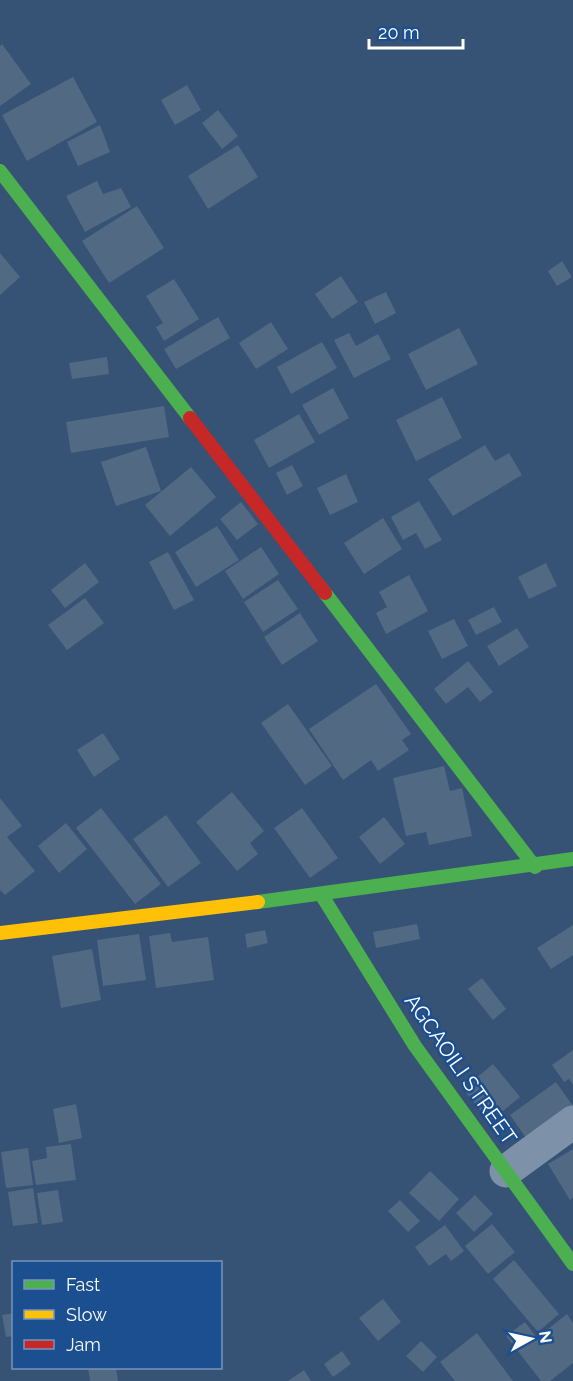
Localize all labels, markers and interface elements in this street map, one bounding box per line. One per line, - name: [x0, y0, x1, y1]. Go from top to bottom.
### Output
- scale bar: [369, 12, 464, 50]
- text: 20 m: [378, 22, 420, 43]
- street label: AGCAOILI STREET: [400, 989, 522, 1149]
- legend: [12, 1261, 222, 1369]
- text: Fast: [66, 1274, 100, 1295]
- text: Slow: [66, 1304, 107, 1325]
- north arrow: [501, 1309, 561, 1369]
- text: N: [535, 1330, 556, 1344]
- text: Jam: [66, 1334, 101, 1355]

